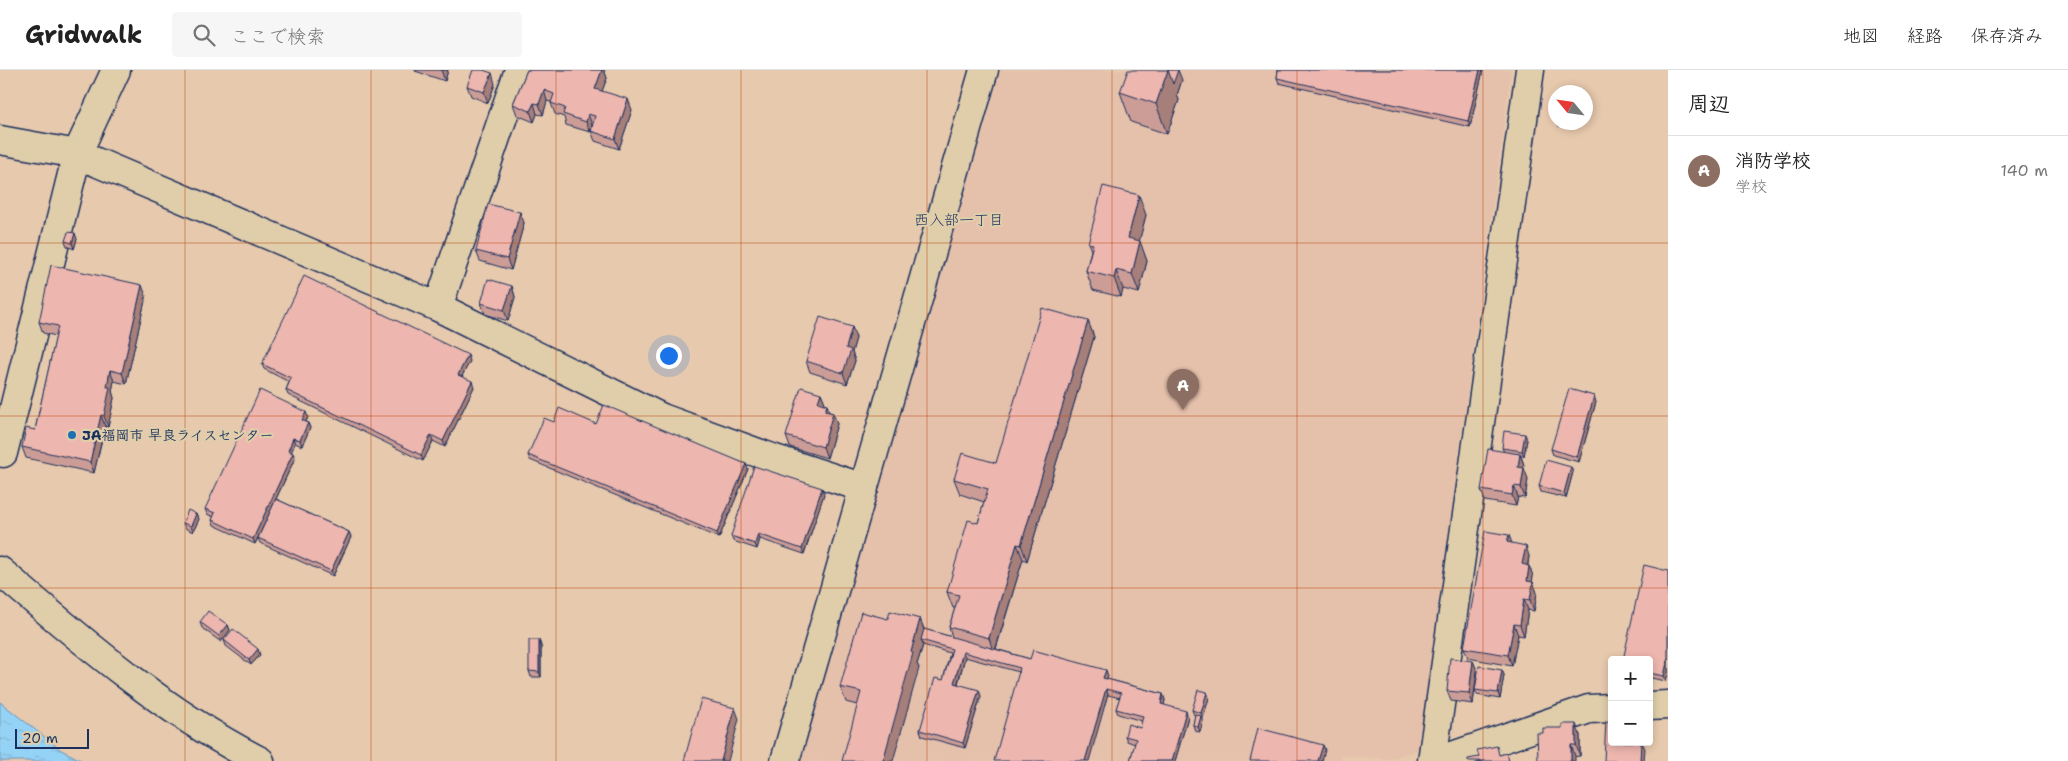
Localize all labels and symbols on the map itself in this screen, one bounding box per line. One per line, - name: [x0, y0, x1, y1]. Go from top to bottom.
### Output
- north arrow: [1548, 85, 1593, 130]
- district label: 西入部一丁目: [914, 210, 1004, 230]
- your location: [656, 343, 682, 369]
- pin: A: [1167, 369, 1199, 410]
- place label: JA福岡市 早良ライスセンター: [82, 426, 274, 444]
- marker: JA福岡市 早良ライスセンター: [66, 429, 78, 441]
- scale bar: [15, 726, 89, 749]

